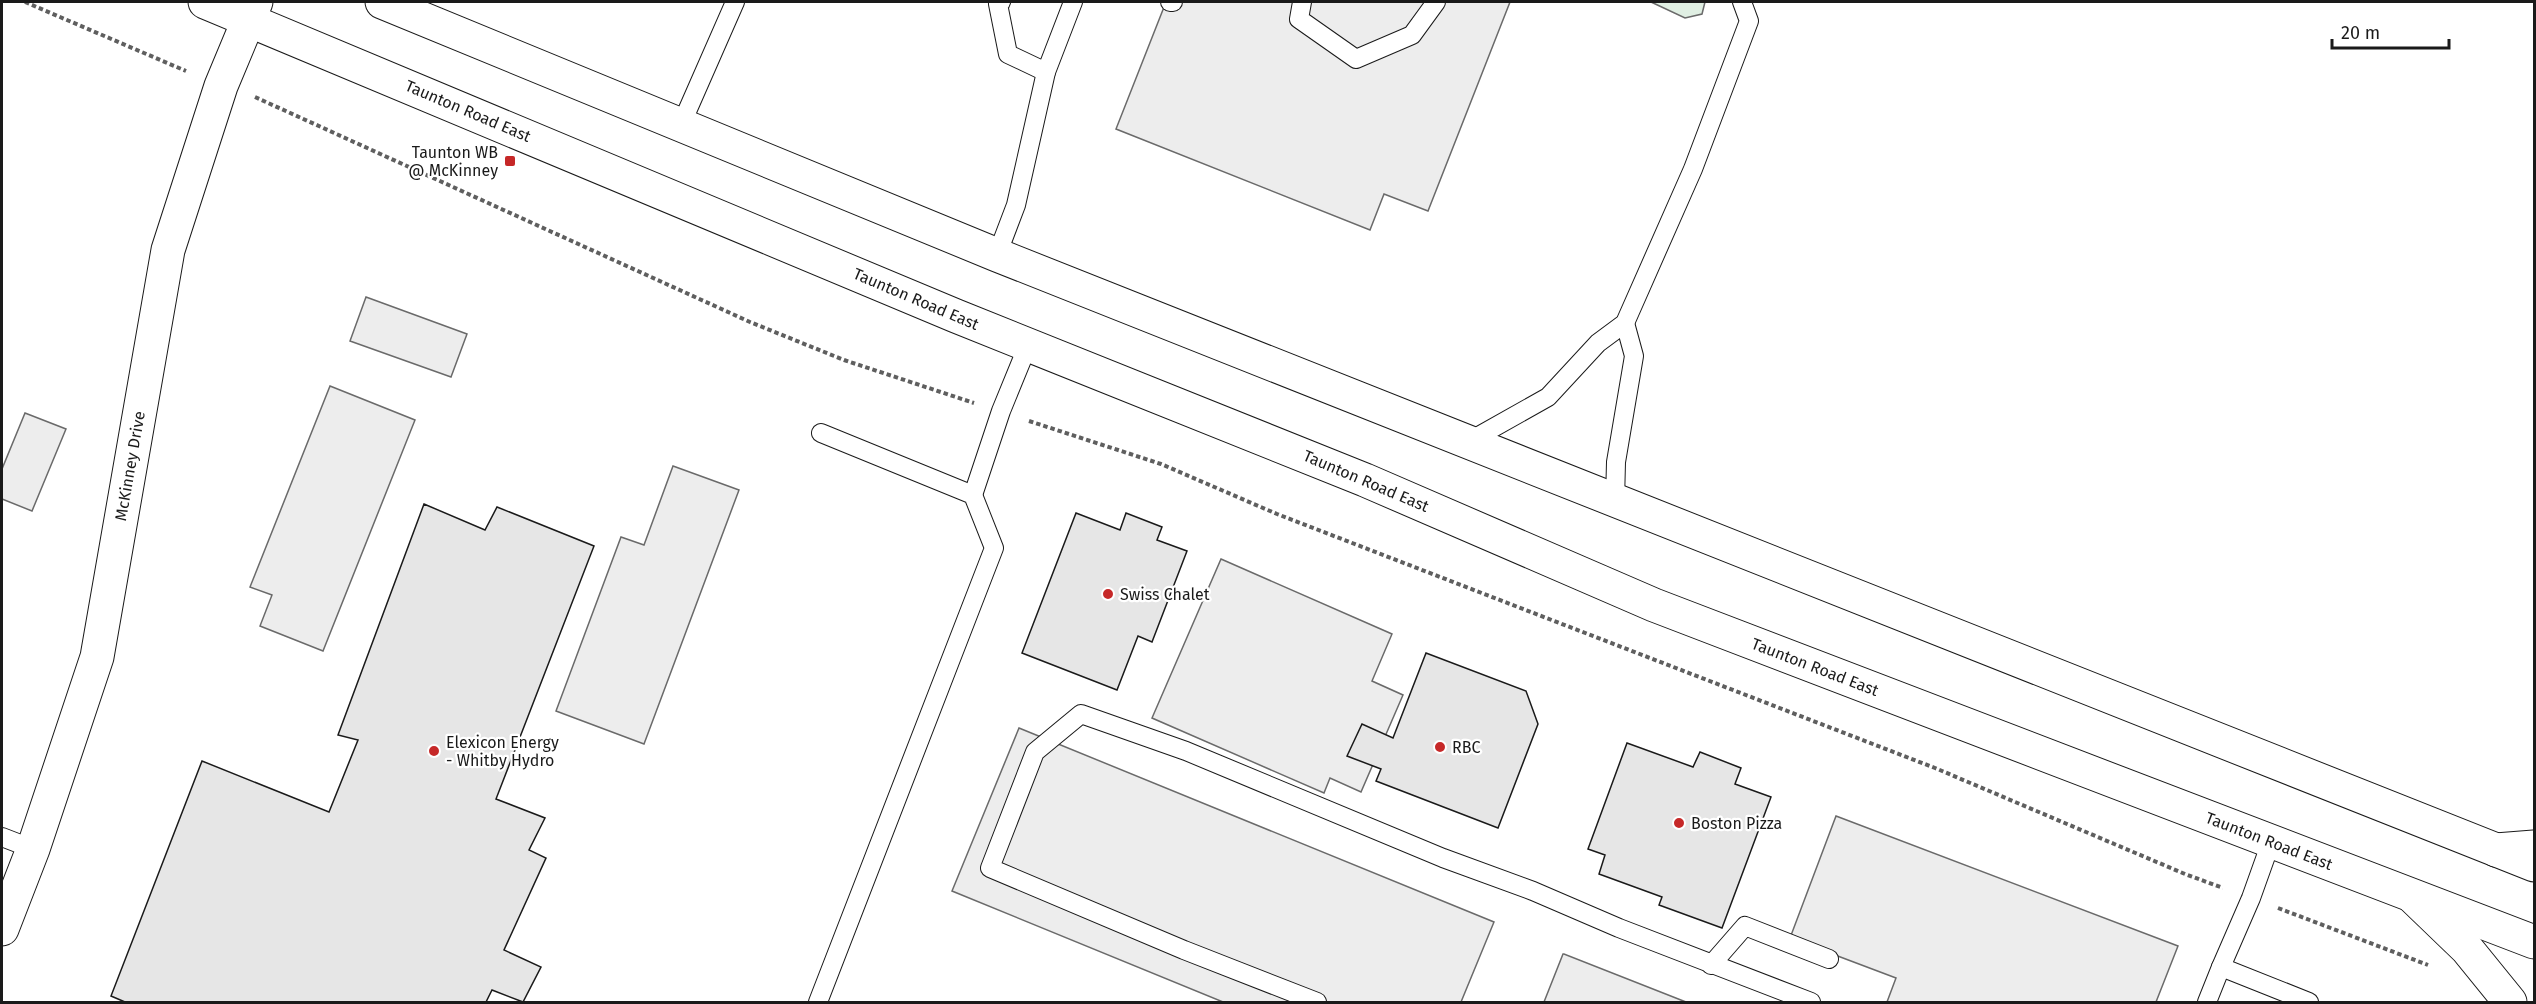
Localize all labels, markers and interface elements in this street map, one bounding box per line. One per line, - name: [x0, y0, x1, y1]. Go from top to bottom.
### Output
- scale bar: [2332, 12, 2449, 50]
- text: 20 m: [2341, 22, 2380, 44]
- street label: Taunton Road East: [402, 76, 534, 146]
- place label: Taunton WB @ McKinney: [408, 143, 498, 180]
- marker: Taunton WB @ McKinney: [503, 154, 517, 168]
- street label: Taunton Road East: [850, 264, 982, 334]
- street label: McKinney Drive: [111, 410, 149, 522]
- street label: Taunton Road East: [1300, 446, 1432, 516]
- place label: Swiss Chalet: [1120, 585, 1210, 604]
- marker: Swiss Chalet: [1101, 587, 1115, 601]
- street label: Taunton Road East: [1749, 634, 1881, 700]
- place label: Elexicon Energy - Whitby Hydro: [446, 733, 559, 770]
- place label: RBC: [1452, 738, 1480, 757]
- marker: RBC: [1433, 740, 1447, 754]
- marker: Elexicon Energy - Whitby Hydro: [427, 744, 441, 758]
- street label: Taunton Road East: [2203, 808, 2335, 874]
- place label: Boston Pizza: [1691, 814, 1782, 833]
- marker: Boston Pizza: [1672, 816, 1686, 830]

